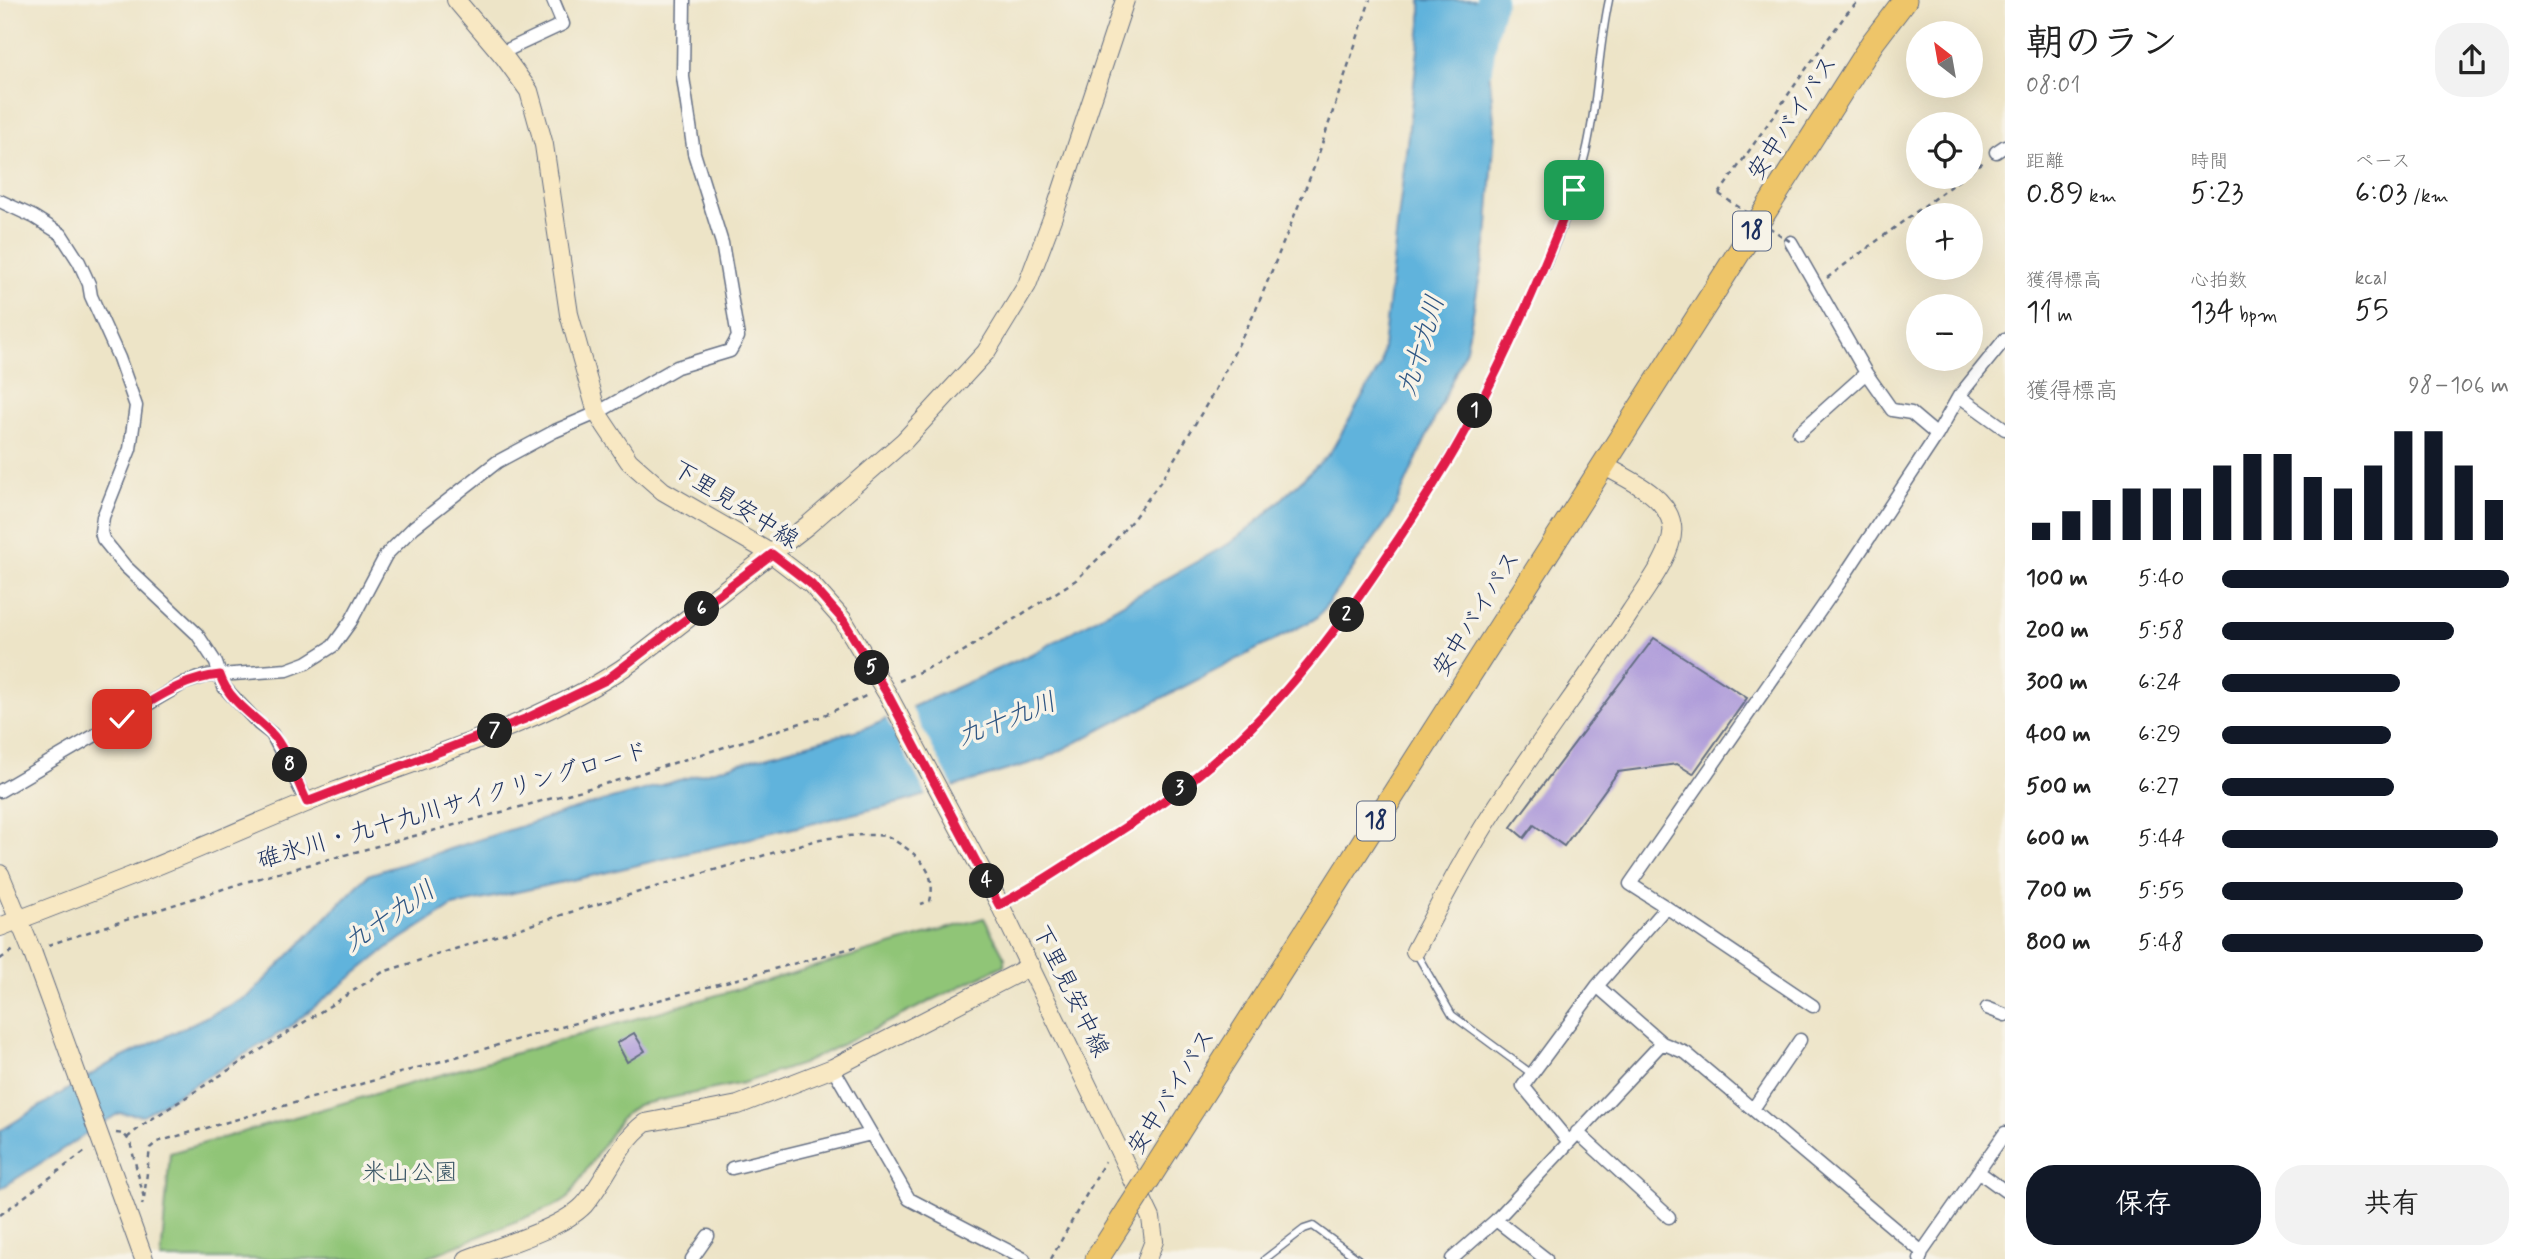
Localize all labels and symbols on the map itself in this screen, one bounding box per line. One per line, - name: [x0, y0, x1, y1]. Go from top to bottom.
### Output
- north arrow: [1906, 21, 1983, 98]
- street label: 安中バイパス: [1741, 49, 1845, 187]
- pin: [1544, 160, 1604, 220]
- road number: 18: [1733, 212, 1771, 250]
- water label: 九十九川: [1391, 291, 1453, 401]
- pin: 1: [1458, 394, 1492, 428]
- street label: 下里見安中線: [666, 454, 804, 556]
- street label: 安中バイパス: [1426, 545, 1528, 683]
- pin: 6: [684, 592, 720, 626]
- pin: 2: [1330, 598, 1364, 632]
- pin: 5: [854, 650, 890, 686]
- water label: 九十九川: [952, 685, 1062, 755]
- pin: [92, 689, 152, 749]
- pin: 7: [477, 714, 512, 748]
- street label: 碓氷川・九十九川サイクリングロード: [254, 735, 652, 877]
- pin: 8: [272, 748, 308, 782]
- pin: 3: [1162, 772, 1198, 806]
- road number: 18: [1357, 802, 1395, 841]
- pin: 4: [970, 864, 1004, 898]
- water label: 九十九川: [337, 874, 443, 960]
- street label: 下里見安中線: [1025, 919, 1115, 1063]
- street label: 安中バイパス: [1121, 1023, 1223, 1161]
- park label: 米山公園: [362, 1158, 458, 1189]

